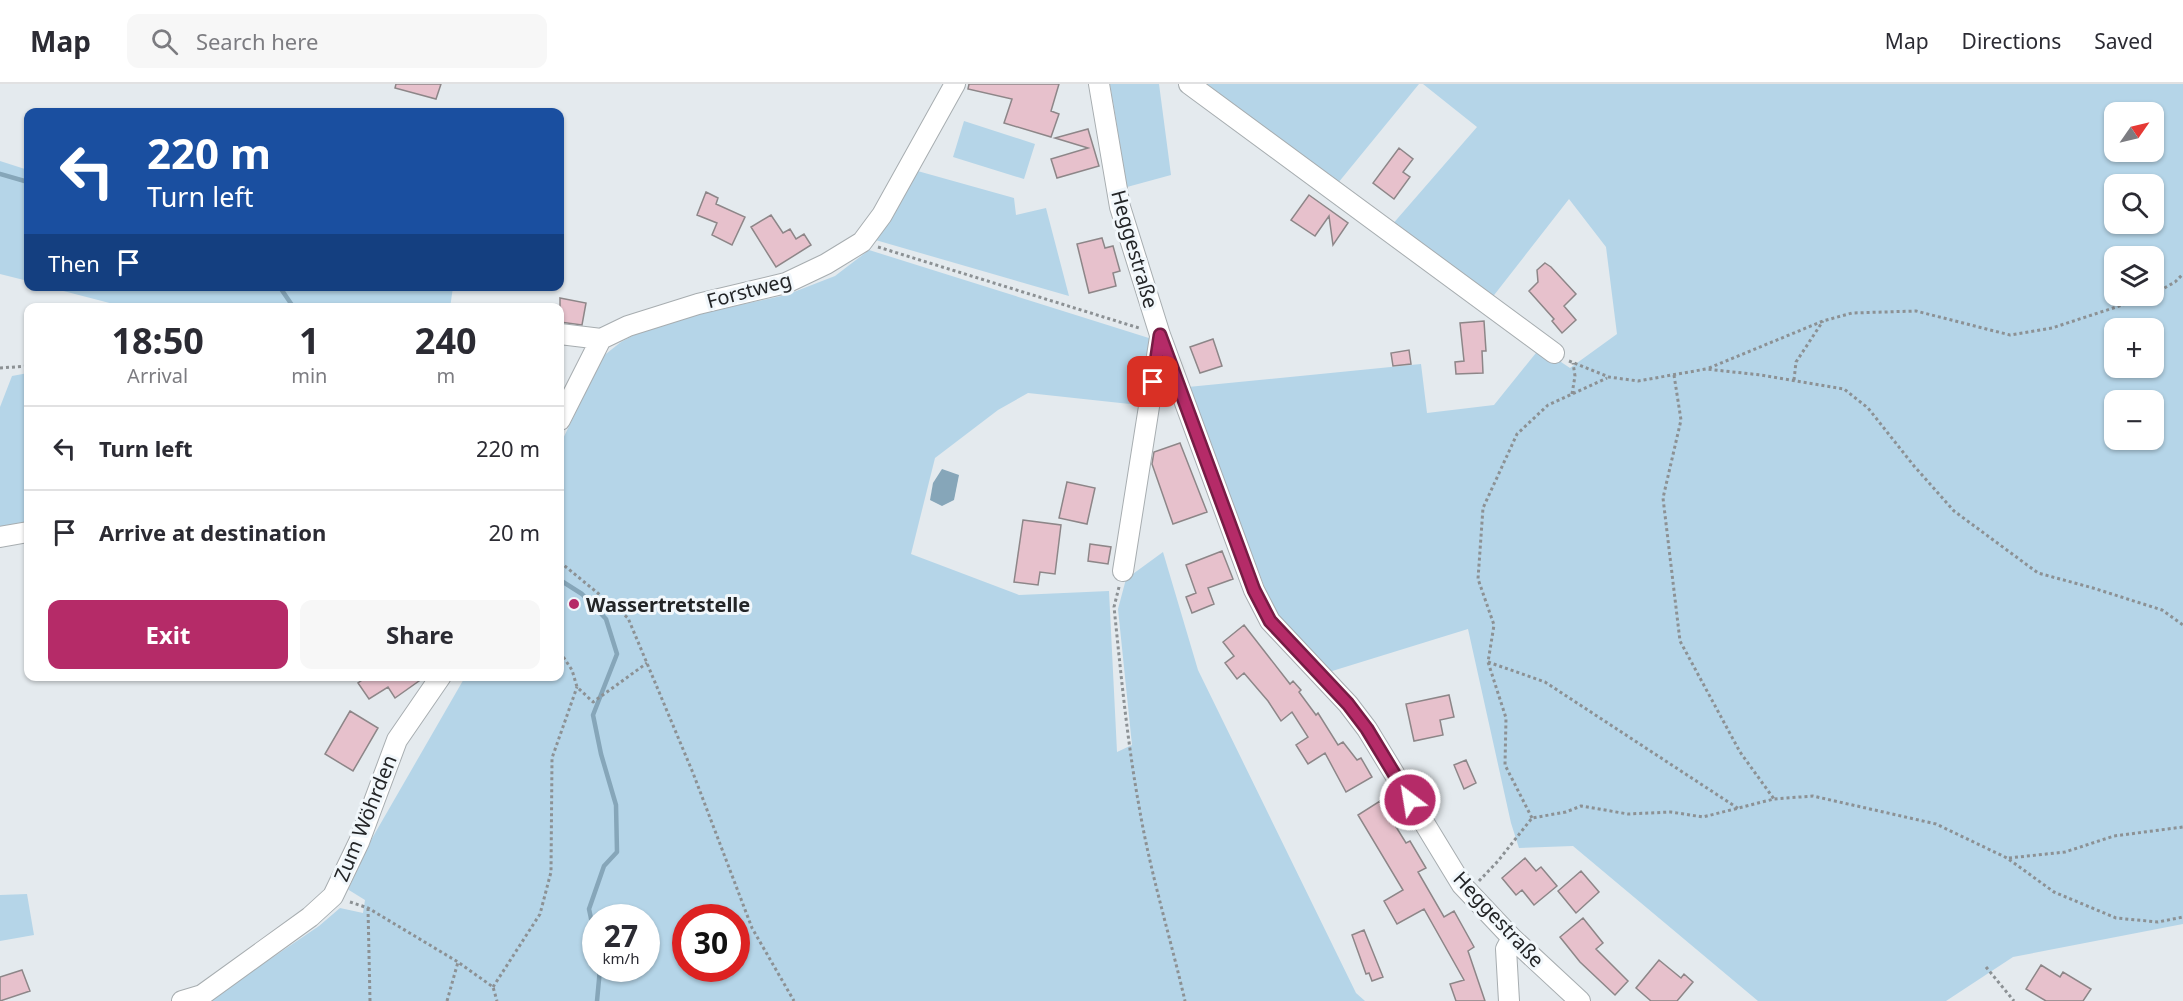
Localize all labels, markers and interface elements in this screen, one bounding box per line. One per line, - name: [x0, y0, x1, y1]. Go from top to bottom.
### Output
- search box: [127, 14, 547, 68]
- text: Map: [30, 22, 91, 60]
- icon: search: [148, 25, 181, 58]
- text: Search here: [196, 26, 318, 56]
- text: Map: [1885, 27, 1929, 55]
- text: Directions: [1962, 27, 2061, 55]
- text: Saved: [2094, 27, 2153, 55]
- north arrow: [2104, 102, 2164, 162]
- map controls: [2104, 102, 2164, 450]
- text: 220 m: [147, 124, 271, 181]
- icon: left: [48, 132, 126, 210]
- button: search: [2104, 174, 2164, 234]
- text: Turn left: [147, 178, 253, 215]
- street label: Heggestraße: [1105, 187, 1165, 311]
- icon: arrive: [112, 246, 145, 279]
- button: layers: [2104, 246, 2164, 306]
- text: Then: [48, 248, 100, 278]
- street label: Forstweg: [704, 266, 794, 314]
- text: 18:50: [111, 316, 204, 365]
- text: 1: [299, 316, 320, 365]
- text: 240: [415, 316, 477, 365]
- button: +: [2104, 318, 2164, 378]
- pin: [1127, 356, 1178, 407]
- text: Arrival: [127, 362, 188, 389]
- text: min: [291, 362, 327, 389]
- text: m: [436, 362, 455, 389]
- icon: arrive: [1136, 365, 1169, 398]
- button: −: [2104, 390, 2164, 450]
- icon: left: [48, 432, 81, 465]
- text: Turn left: [99, 433, 193, 463]
- text: 220 m: [476, 433, 540, 463]
- icon: arrive: [48, 516, 81, 549]
- text: Arrive at destination: [99, 517, 326, 547]
- text: 20 m: [489, 517, 540, 547]
- place label: Wassertretstelle: [586, 591, 750, 618]
- marker: Wassertretstelle: [567, 597, 581, 611]
- button: Exit: [48, 600, 288, 669]
- button: Share: [300, 600, 540, 669]
- street label: Zum Wöhrden: [327, 751, 403, 885]
- position arrow: [1378, 768, 1442, 832]
- street label: Heggestraße: [1448, 865, 1550, 973]
- speed limit sign: 30: [672, 904, 750, 982]
- text: 27: [604, 915, 638, 956]
- text: km/h: [603, 948, 639, 968]

